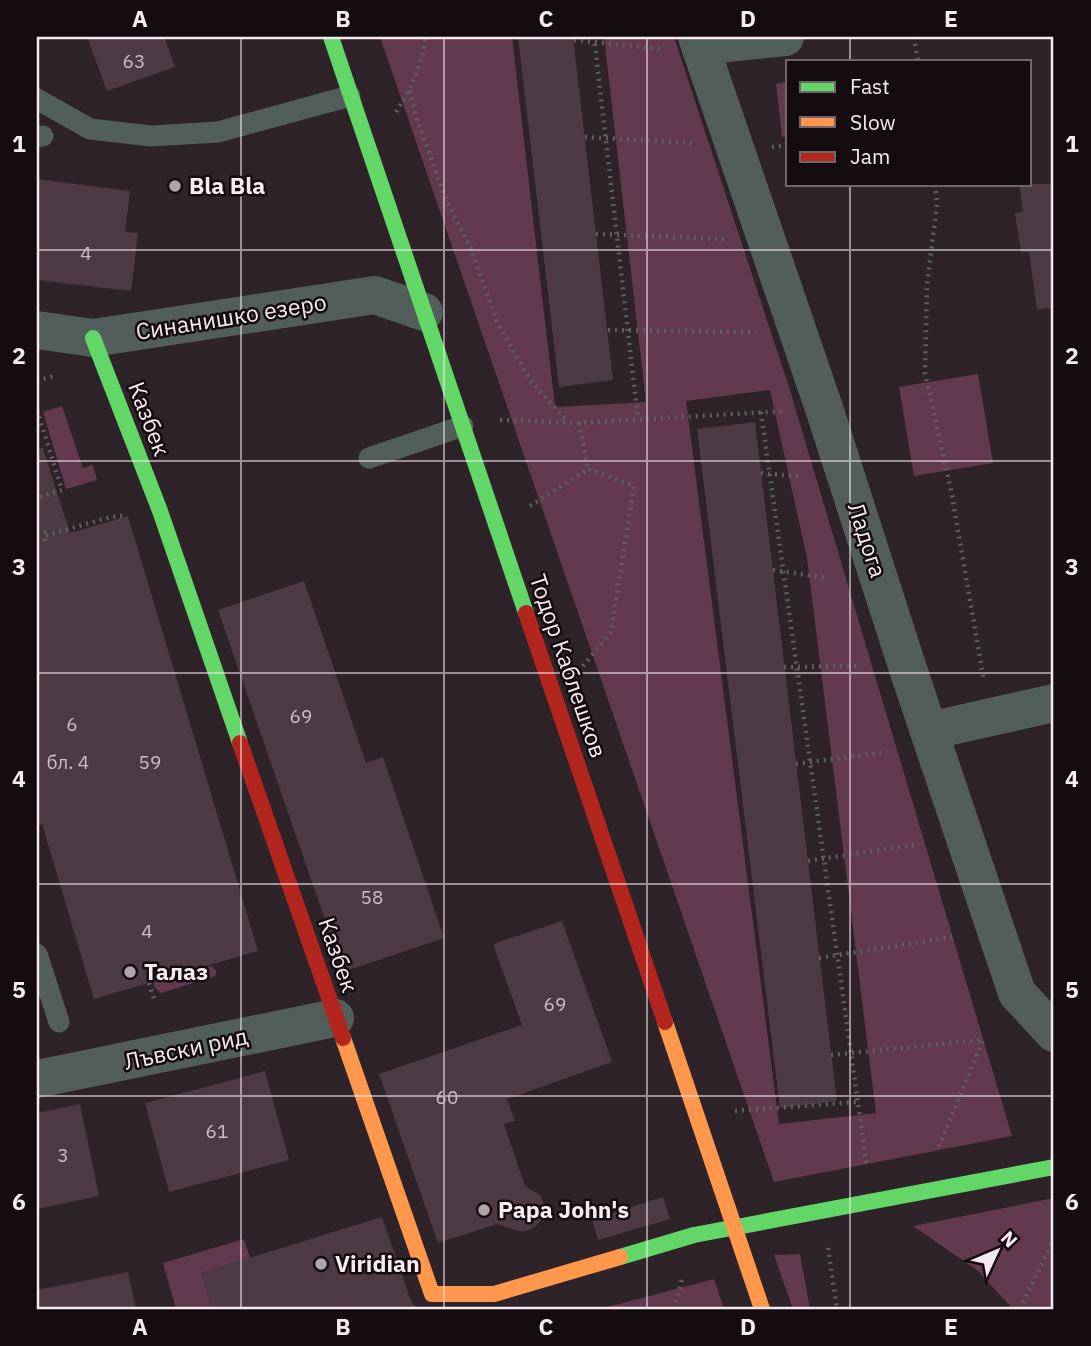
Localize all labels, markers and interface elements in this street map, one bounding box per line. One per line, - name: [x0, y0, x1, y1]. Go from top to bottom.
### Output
- text: A: [132, 3, 148, 33]
- text: B: [335, 3, 351, 33]
- text: C: [539, 3, 554, 33]
- text: D: [740, 3, 756, 33]
- text: E: [944, 3, 958, 33]
- house number: 63: [123, 49, 145, 73]
- legend: [786, 60, 1032, 186]
- text: Fast: [850, 72, 890, 100]
- text: Slow: [850, 108, 896, 136]
- text: 1: [12, 128, 26, 158]
- text: 1: [1065, 128, 1079, 158]
- text: Jam: [850, 142, 890, 170]
- place label: Bla Bla: [189, 170, 265, 200]
- marker: Bla Bla: [167, 178, 183, 194]
- house number: 4: [80, 241, 92, 265]
- street label: Синанишко езеро: [133, 286, 328, 346]
- text: 2: [12, 340, 26, 370]
- text: 2: [1065, 340, 1079, 370]
- street label: Казбек: [122, 377, 178, 460]
- street label: Ладога: [842, 498, 894, 581]
- text: 3: [12, 551, 26, 581]
- text: 3: [1065, 551, 1079, 581]
- street label: Тодор Каблешков: [523, 570, 614, 761]
- house number: 69: [290, 704, 312, 728]
- house number: 6: [66, 712, 78, 736]
- house number: бл. 4: [47, 750, 89, 774]
- house number: 59: [139, 750, 161, 774]
- text: 4: [12, 763, 26, 793]
- text: 4: [1065, 763, 1079, 793]
- house number: 58: [361, 885, 383, 909]
- street label: Казбек: [312, 913, 366, 996]
- house number: 4: [141, 919, 153, 943]
- place label: Талаз: [144, 956, 208, 986]
- marker: Талаз: [122, 964, 138, 980]
- text: 5: [12, 974, 26, 1004]
- text: 5: [1065, 974, 1079, 1004]
- house number: 69: [544, 992, 566, 1016]
- street label: Лъвски рид: [121, 1020, 251, 1076]
- house number: 60: [436, 1085, 458, 1109]
- house number: 61: [206, 1119, 228, 1143]
- house number: 3: [57, 1143, 69, 1167]
- text: 6: [12, 1186, 26, 1216]
- text: 6: [1065, 1186, 1079, 1216]
- place label: Papa John's: [498, 1194, 629, 1224]
- marker: Papa John's: [476, 1202, 492, 1218]
- north arrow: [962, 1216, 1032, 1286]
- text: N: [996, 1226, 1023, 1252]
- place label: Viridian: [335, 1248, 420, 1278]
- marker: Viridian: [313, 1256, 329, 1272]
- text: A: [132, 1311, 148, 1341]
- text: B: [335, 1311, 351, 1341]
- text: C: [539, 1311, 554, 1341]
- text: D: [740, 1311, 756, 1341]
- text: E: [944, 1311, 958, 1341]

